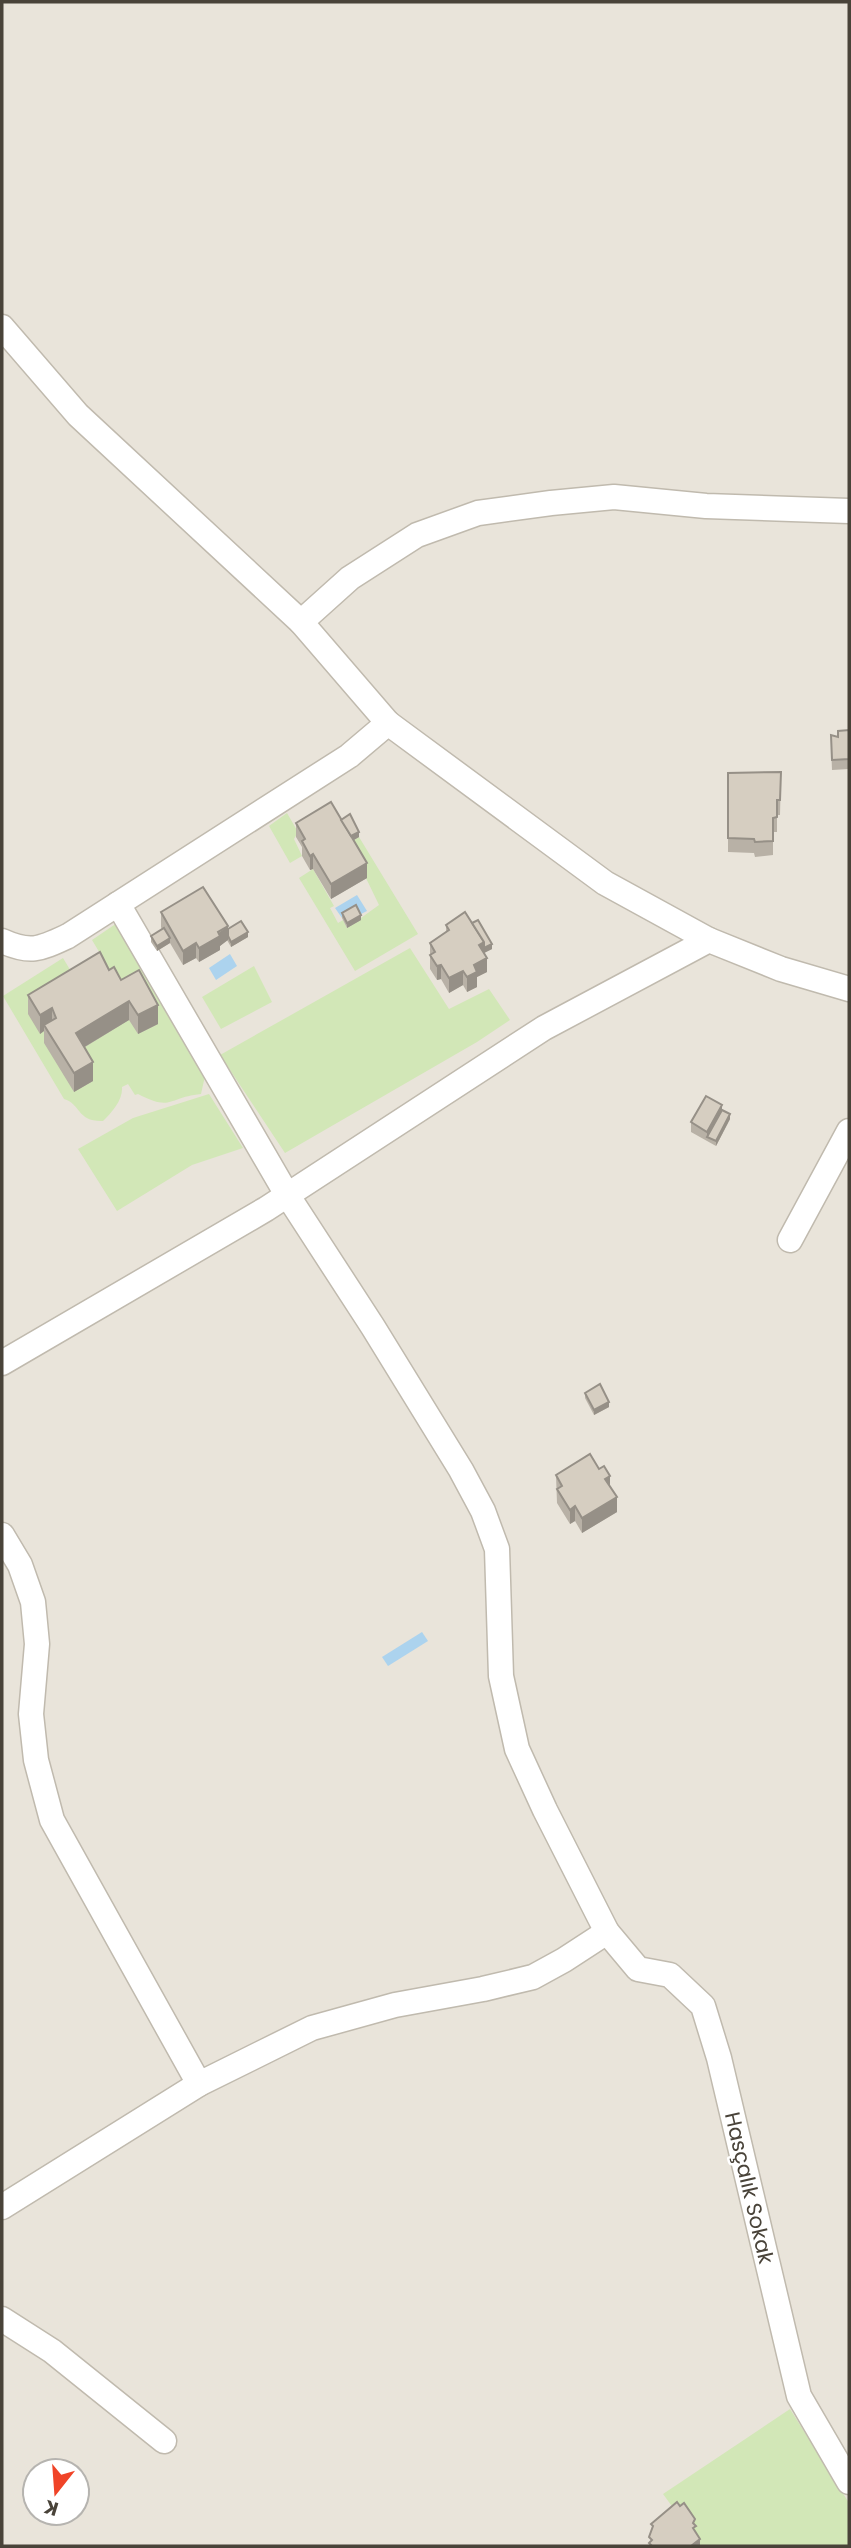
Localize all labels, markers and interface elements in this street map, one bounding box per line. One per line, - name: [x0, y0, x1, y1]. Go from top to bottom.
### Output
- street label: Hasçalık Sokak: [718, 2109, 781, 2267]
- north arrow: [21, 2457, 91, 2527]
- text: K: [41, 2493, 61, 2523]

